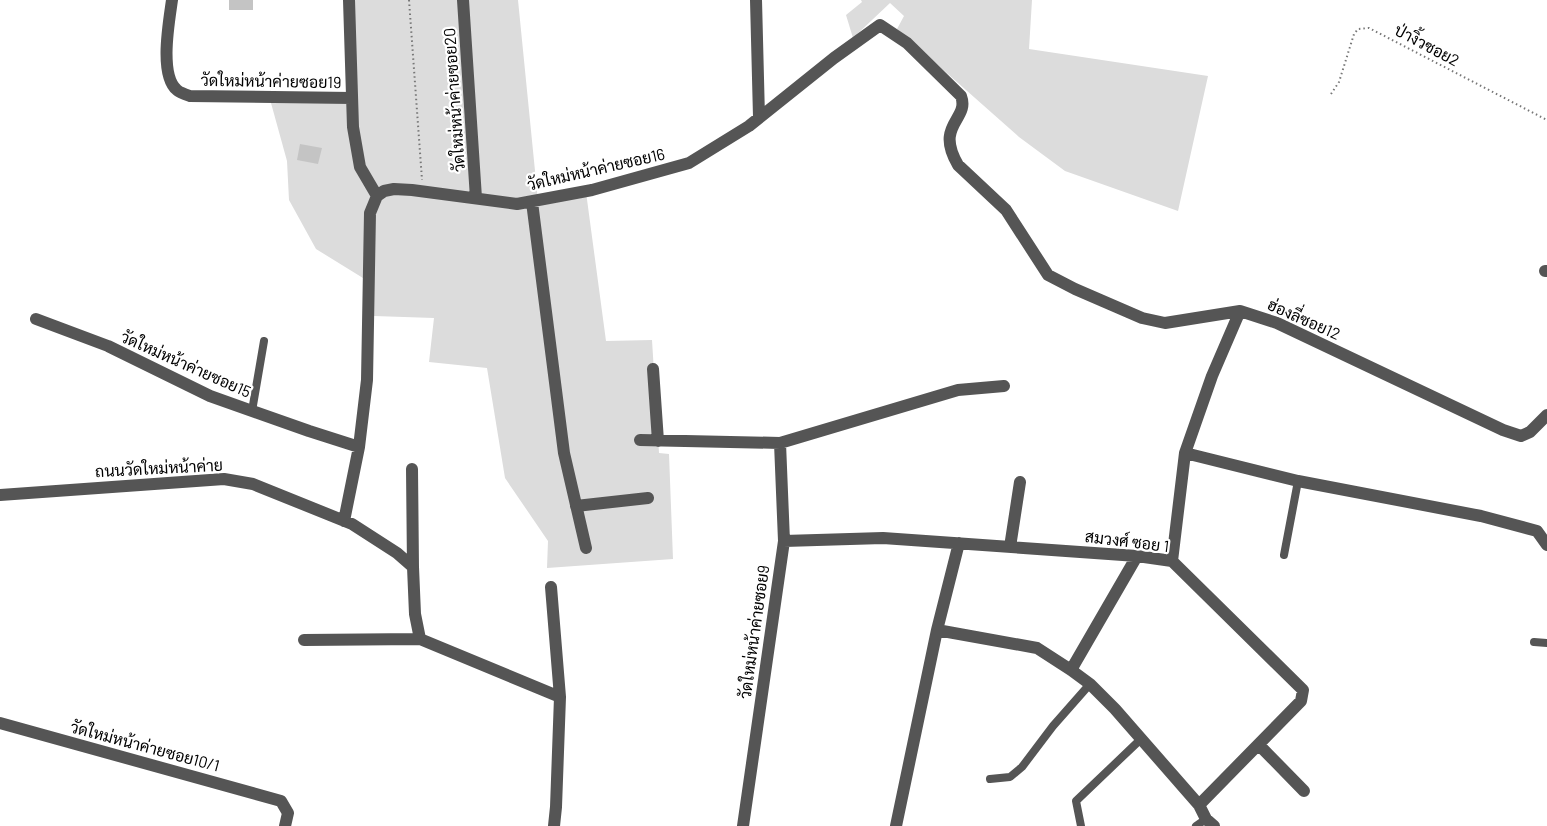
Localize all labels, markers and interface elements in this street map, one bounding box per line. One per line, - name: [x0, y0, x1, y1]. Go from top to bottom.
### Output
- street label: ป่างิ้วซอย2: [1392, 17, 1464, 70]
- street label: วัดใหม่หน้าค่ายซอย20: [438, 27, 468, 173]
- street label: วัดใหม่หน้าค่ายซอย19: [200, 69, 342, 91]
- street label: วัดใหม่หน้าค่ายซอย16: [525, 142, 667, 194]
- street label: ฮ่องลี่ซอย12: [1265, 290, 1345, 343]
- street label: วัดใหม่หน้าค่ายซอย15: [118, 325, 255, 401]
- street label: ถนนวัดใหม่หน้าค่าย: [94, 454, 223, 480]
- street label: สมวงศ์ ซอย 1: [1084, 524, 1170, 555]
- street label: วัดใหม่หน้าค่ายซอย9: [734, 564, 772, 700]
- street label: วัดใหม่หน้าค่ายซอย10/1: [69, 716, 222, 775]

